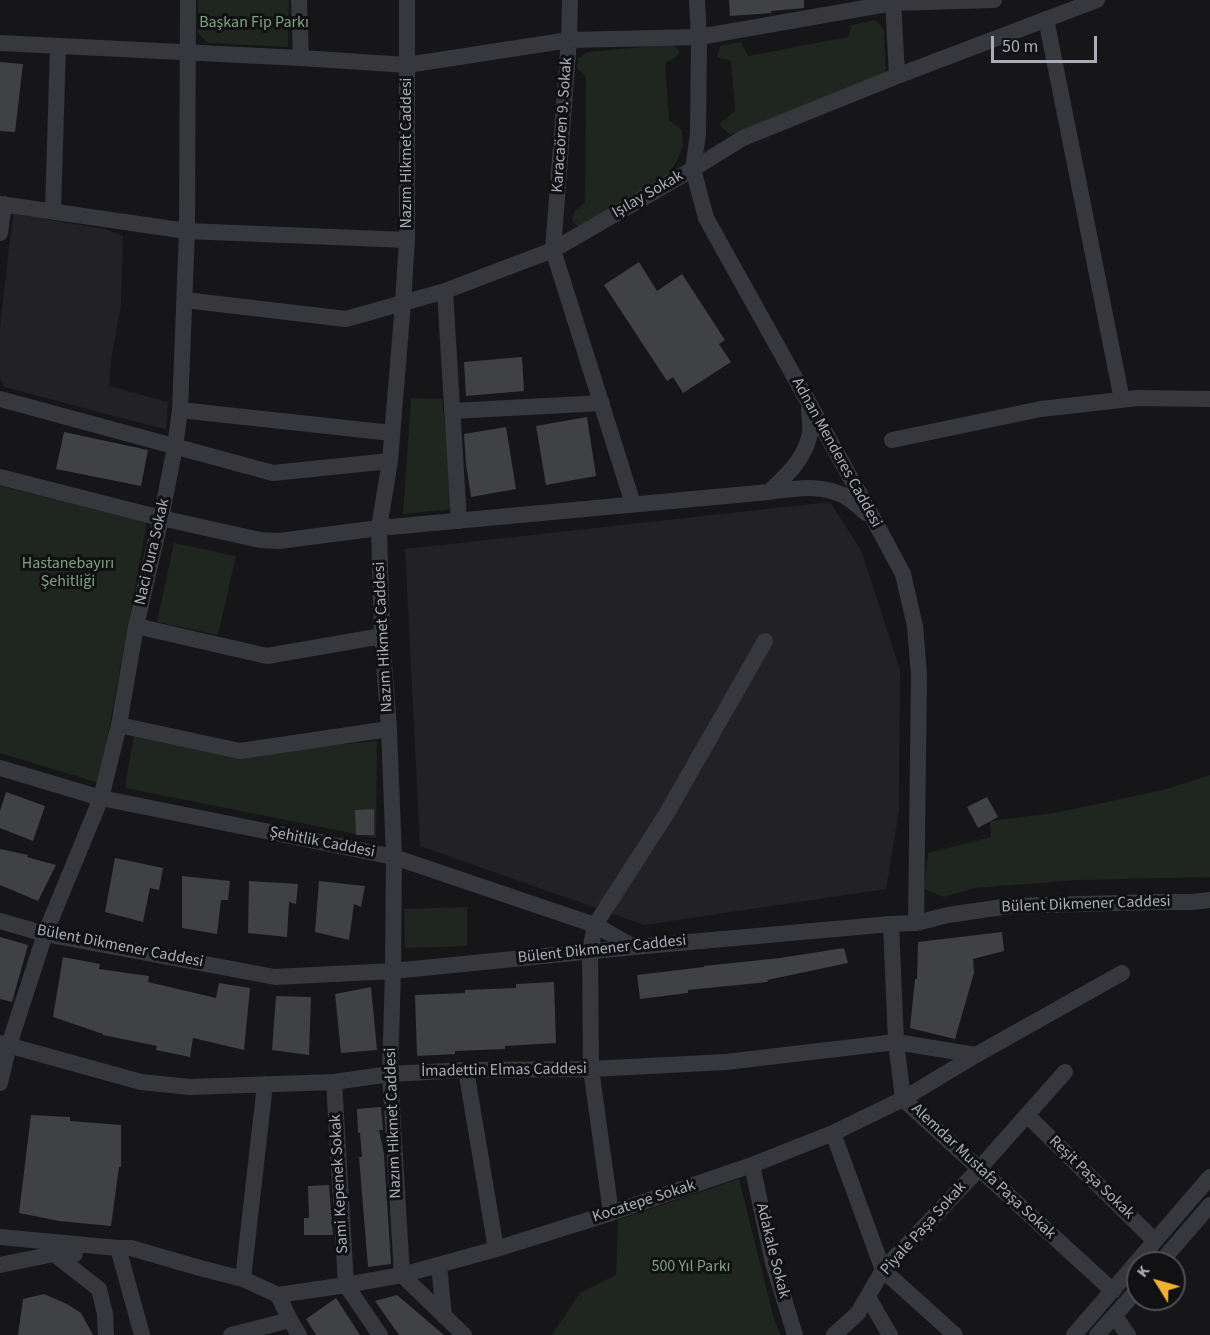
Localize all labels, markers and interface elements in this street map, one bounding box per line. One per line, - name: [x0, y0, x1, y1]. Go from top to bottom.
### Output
- park label: Başkan Fip Parkı: [199, 13, 309, 33]
- scale bar: [994, 24, 1100, 62]
- text: 50 m: [1002, 34, 1038, 59]
- street label: Karacaören 9. Sokak: [549, 57, 577, 193]
- street label: Nazım Hikmet Caddesi: [397, 77, 417, 229]
- street label: Işılay Sokak: [609, 167, 687, 223]
- street label: Adnan Menderes Caddesi: [787, 375, 885, 531]
- street label: Naci Dura Sokak: [131, 497, 175, 607]
- park label: Hastanebayırı Şehitliği: [22, 554, 114, 592]
- street label: Nazım Hikmet Caddesi: [370, 561, 398, 713]
- street label: Şehitlik Caddesi: [268, 823, 376, 863]
- street label: Bülent Dikmener Caddesi: [1001, 892, 1171, 918]
- street label: Bülent Dikmener Caddesi: [35, 921, 205, 973]
- street label: Bülent Dikmener Caddesi: [517, 932, 687, 968]
- street label: Nazım Hikmet Caddesi: [382, 1047, 406, 1199]
- street label: İmadettin Elmas Caddesi: [421, 1060, 587, 1082]
- street label: Alemdar Mustafa Paşa Sokak: [907, 1100, 1059, 1244]
- street label: Sami Kepenek Sokak: [327, 1114, 353, 1254]
- street label: Reşit Paşa Sokak: [1044, 1132, 1138, 1224]
- street label: Kocatepe Sokak: [590, 1176, 698, 1228]
- street label: Piyale Paşa Sokak: [877, 1178, 971, 1280]
- street label: Adakale Sokak: [751, 1201, 793, 1301]
- north arrow: [1126, 1251, 1186, 1311]
- park label: 500 Yıl Parkı: [651, 1257, 731, 1277]
- text: K: [1131, 1261, 1155, 1282]

